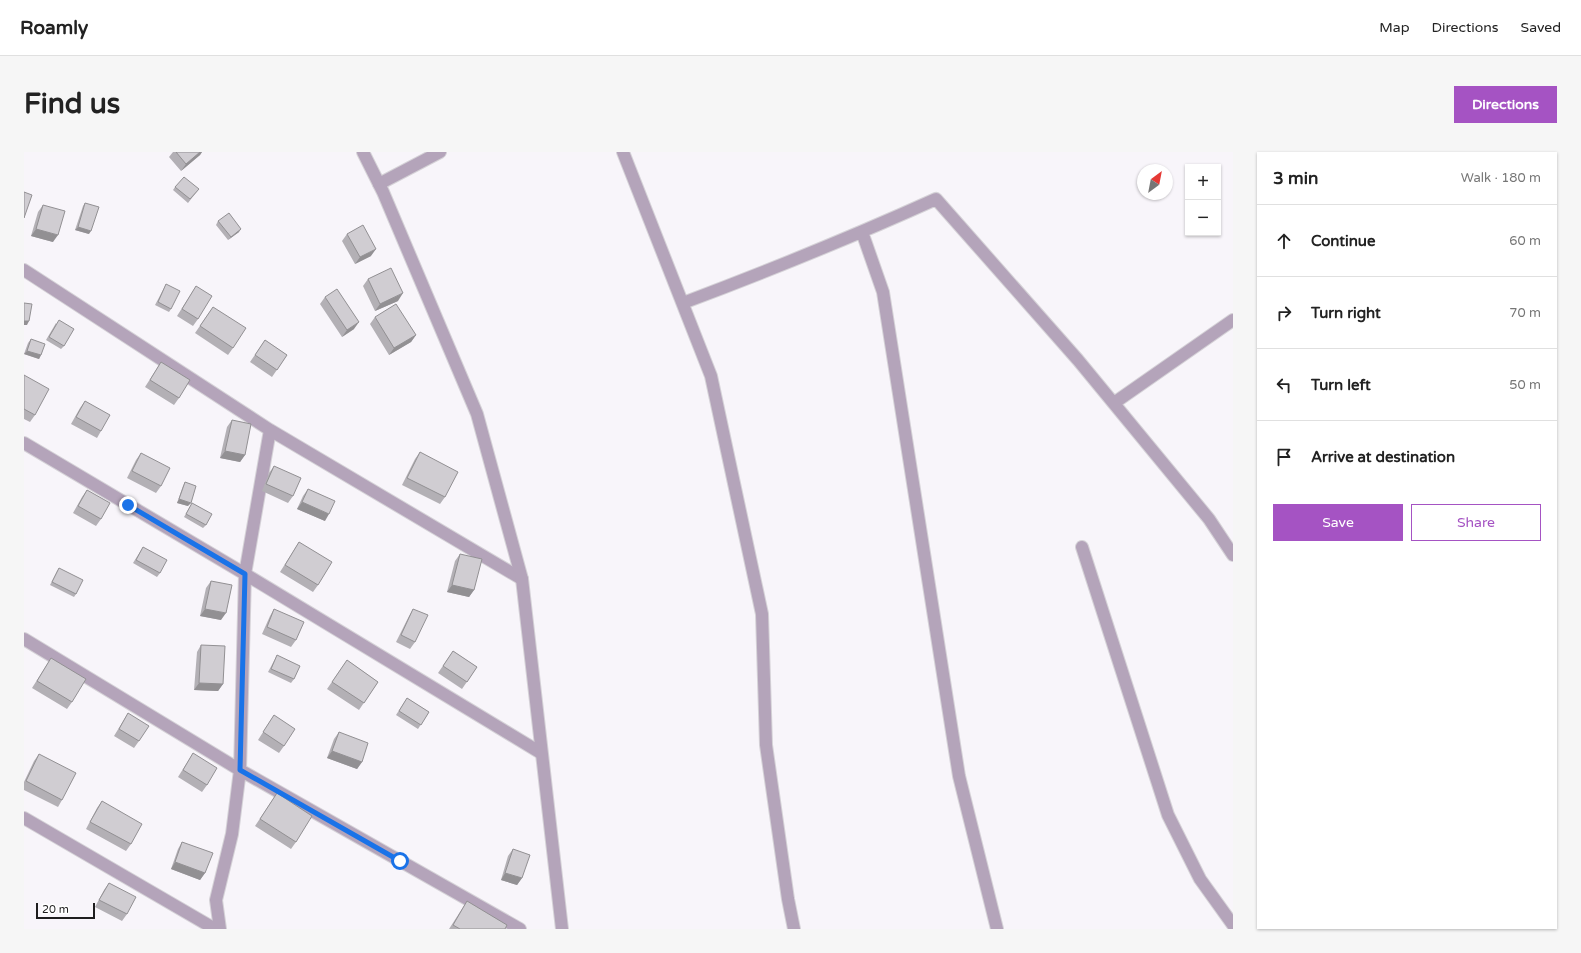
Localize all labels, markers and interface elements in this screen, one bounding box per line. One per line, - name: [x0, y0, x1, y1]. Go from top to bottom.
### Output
- text: Roamly: [20, 17, 88, 39]
- text: Map: [1379, 19, 1410, 36]
- text: Directions: [1432, 19, 1499, 36]
- text: Saved: [1521, 19, 1561, 36]
- button: Directions: [1454, 86, 1557, 123]
- text: Find us: [24, 87, 120, 121]
- north arrow: [1137, 164, 1173, 200]
- map controls: [1185, 164, 1221, 236]
- button: +: [1185, 164, 1221, 200]
- text: 3 min: [1273, 168, 1318, 189]
- text: Walk · 180 m: [1461, 170, 1541, 186]
- button: −: [1185, 200, 1221, 236]
- icon: ahead: [1273, 230, 1295, 252]
- text: Continue: [1311, 232, 1375, 250]
- text: 60 m: [1509, 233, 1541, 249]
- icon: right: [1273, 302, 1295, 324]
- text: Turn right: [1311, 304, 1381, 322]
- text: 70 m: [1509, 305, 1541, 321]
- icon: left: [1273, 374, 1295, 396]
- text: Turn left: [1311, 376, 1371, 394]
- text: 50 m: [1509, 377, 1541, 393]
- icon: arrive: [1273, 446, 1295, 468]
- text: Arrive at destination: [1311, 448, 1455, 466]
- route end: [119, 496, 137, 514]
- button: Save: [1273, 504, 1403, 541]
- button: Share: [1411, 504, 1541, 541]
- route start: [391, 852, 409, 870]
- scale bar: [36, 901, 95, 920]
- text: 20 m: [42, 903, 69, 916]

